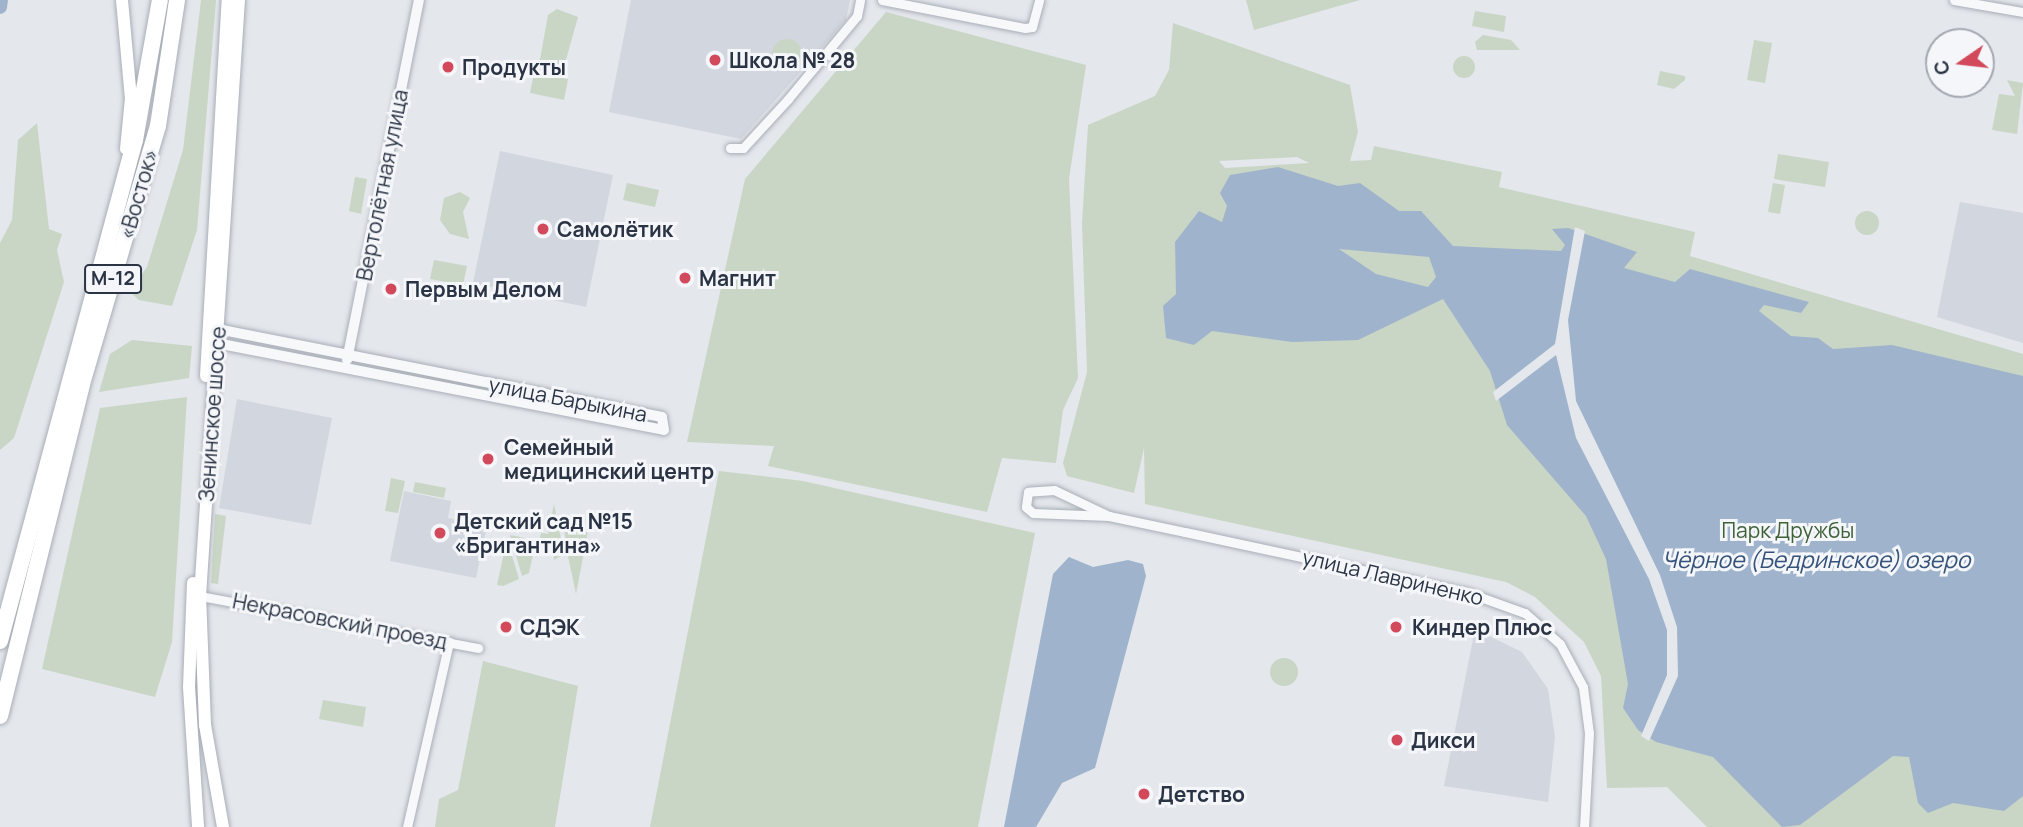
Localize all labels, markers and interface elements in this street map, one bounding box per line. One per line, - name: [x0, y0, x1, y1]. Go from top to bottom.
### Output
- north arrow: [1925, 28, 1995, 98]
- place label: Школа № 28: [729, 47, 855, 73]
- marker: Школа № 28: [707, 52, 723, 68]
- place label: Продукты: [462, 54, 566, 80]
- text: С: [1927, 58, 1956, 78]
- marker: Продукты: [440, 59, 456, 75]
- street label: Вертолётная улица: [351, 87, 413, 283]
- street label: «Восток»: [113, 146, 163, 242]
- place label: Самолётик: [557, 216, 673, 242]
- marker: Самолётик: [535, 221, 551, 237]
- road number: М-12: [83, 264, 143, 294]
- place label: Магнит: [699, 265, 776, 291]
- marker: Магнит: [677, 270, 693, 286]
- place label: Первым Делом: [405, 276, 562, 302]
- marker: Первым Делом: [383, 281, 399, 297]
- street label: Зенинское шоссе: [193, 325, 231, 503]
- street label: улица Барыкина: [487, 371, 649, 427]
- place label: Семейный медицинский центр: [504, 434, 714, 484]
- marker: Семейный медицинский центр: [478, 449, 498, 469]
- place label: Детский сад №15 «Бригантина»: [454, 508, 633, 558]
- park label: Парк Дружбы: [1722, 517, 1854, 543]
- marker: Детский сад №15 «Бригантина»: [432, 525, 448, 541]
- street label: улица Лавриненко: [1300, 544, 1486, 610]
- water label: Чёрное (Бедринское) озеро: [1662, 545, 1970, 573]
- street label: Некрасовский проезд: [231, 588, 449, 654]
- place label: СДЭК: [520, 614, 580, 640]
- place label: Киндер Плюс: [1412, 614, 1552, 640]
- marker: Киндер Плюс: [1386, 617, 1406, 637]
- marker: СДЭК: [498, 619, 514, 635]
- place label: Дикси: [1411, 727, 1476, 753]
- marker: Дикси: [1389, 732, 1405, 748]
- place label: Детство: [1158, 781, 1245, 807]
- marker: Детство: [1136, 786, 1152, 802]

